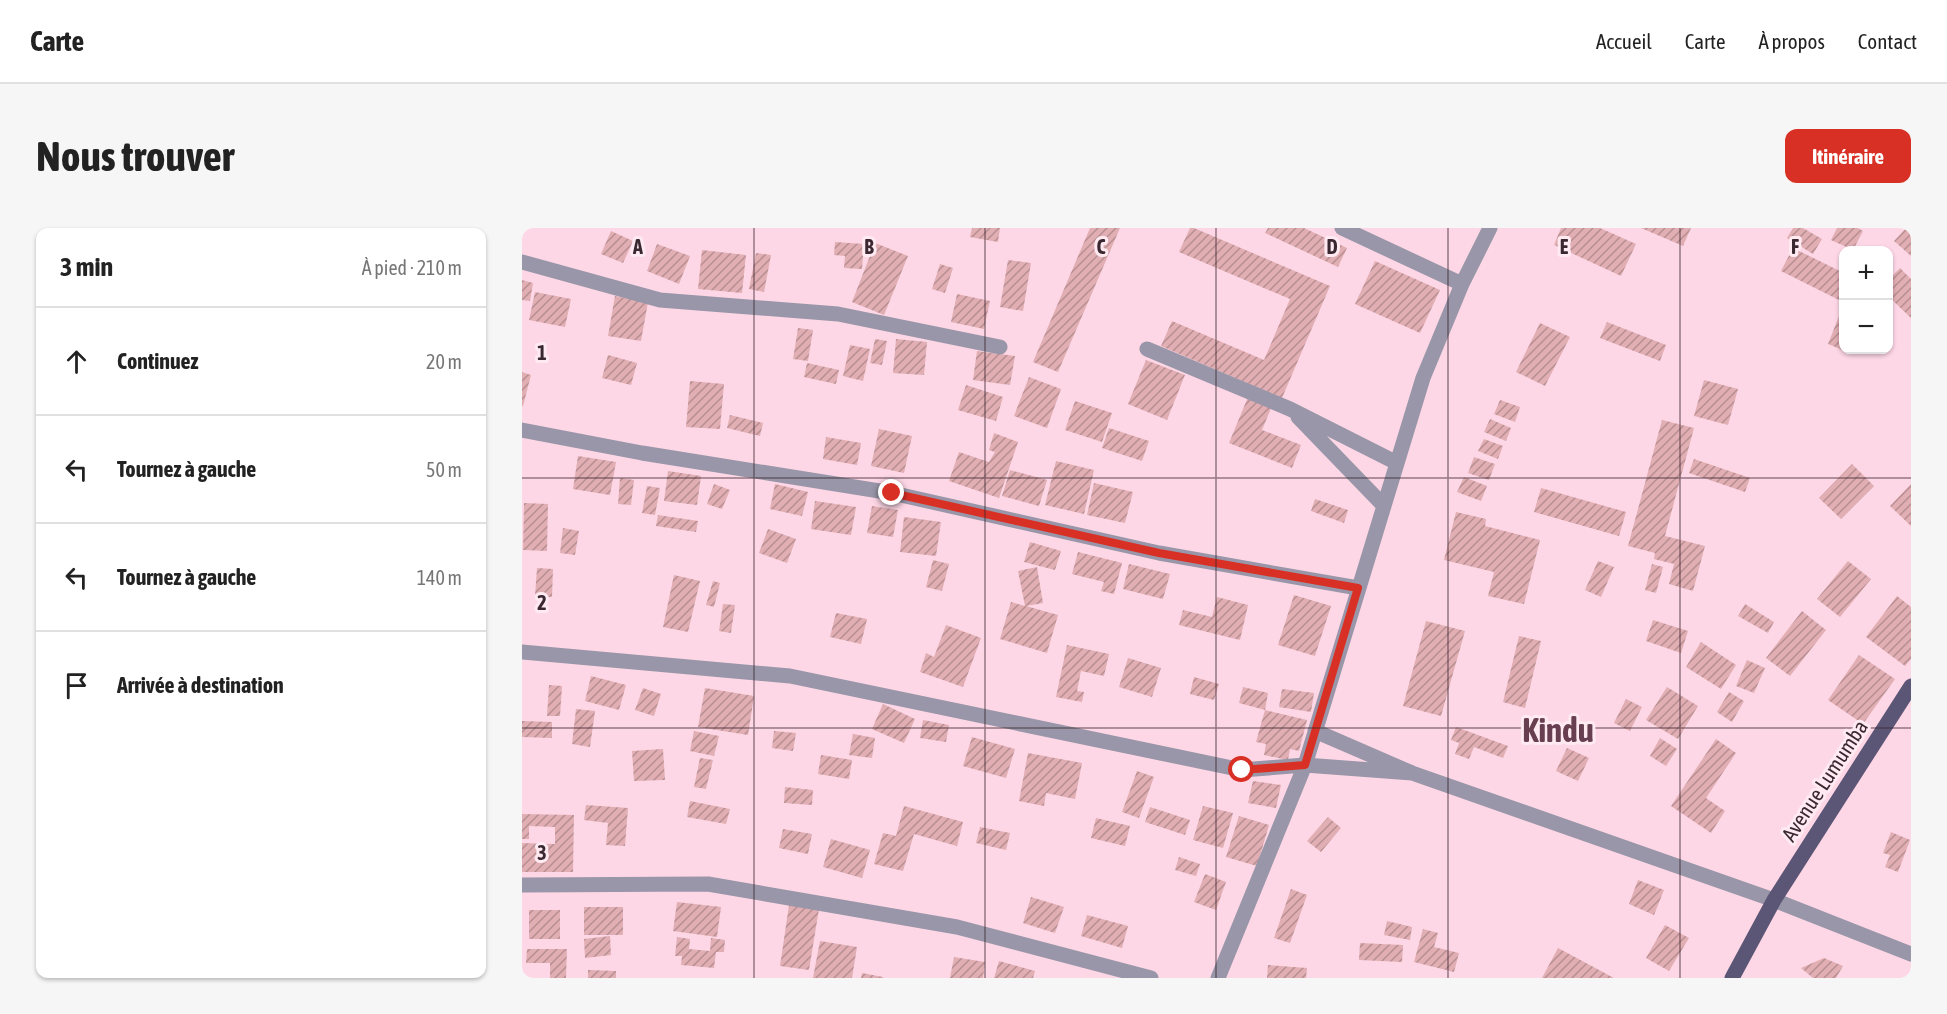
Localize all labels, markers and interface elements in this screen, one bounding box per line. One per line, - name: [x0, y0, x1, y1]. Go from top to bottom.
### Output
- text: Carte: [30, 25, 84, 57]
- text: Accueil: [1596, 29, 1652, 53]
- text: Carte: [1685, 29, 1725, 53]
- text: À propos: [1758, 29, 1825, 53]
- text: Contact: [1858, 29, 1917, 53]
- button: Itinéraire: [1785, 129, 1911, 183]
- text: Nous trouver: [36, 132, 234, 180]
- text: A: [632, 235, 643, 258]
- text: B: [864, 235, 874, 258]
- text: C: [1097, 235, 1106, 258]
- text: D: [1326, 235, 1338, 258]
- text: E: [1560, 235, 1569, 258]
- text: F: [1791, 235, 1799, 258]
- map controls: [1839, 246, 1893, 354]
- button: +: [1839, 246, 1893, 300]
- text: 3 min: [60, 252, 113, 282]
- text: À pied · 210 m: [362, 256, 462, 279]
- button: −: [1839, 300, 1893, 354]
- text: 1: [537, 341, 547, 364]
- icon: ahead: [60, 345, 93, 378]
- text: Continuez: [117, 348, 199, 374]
- text: 20 m: [426, 350, 462, 373]
- icon: left: [60, 453, 93, 486]
- text: Tournez à gauche: [117, 456, 256, 482]
- text: 50 m: [426, 458, 462, 481]
- route end: [878, 479, 904, 505]
- icon: left: [60, 561, 93, 594]
- text: Tournez à gauche: [117, 564, 256, 590]
- text: 140 m: [417, 566, 462, 589]
- text: 2: [537, 591, 547, 614]
- icon: arrive: [60, 669, 93, 702]
- text: Arrivée à destination: [117, 672, 284, 698]
- district label: Kindu: [1522, 711, 1594, 749]
- street label: Avenue Lumumba: [1776, 715, 1872, 845]
- route start: [1228, 756, 1254, 782]
- text: 3: [537, 841, 547, 864]

